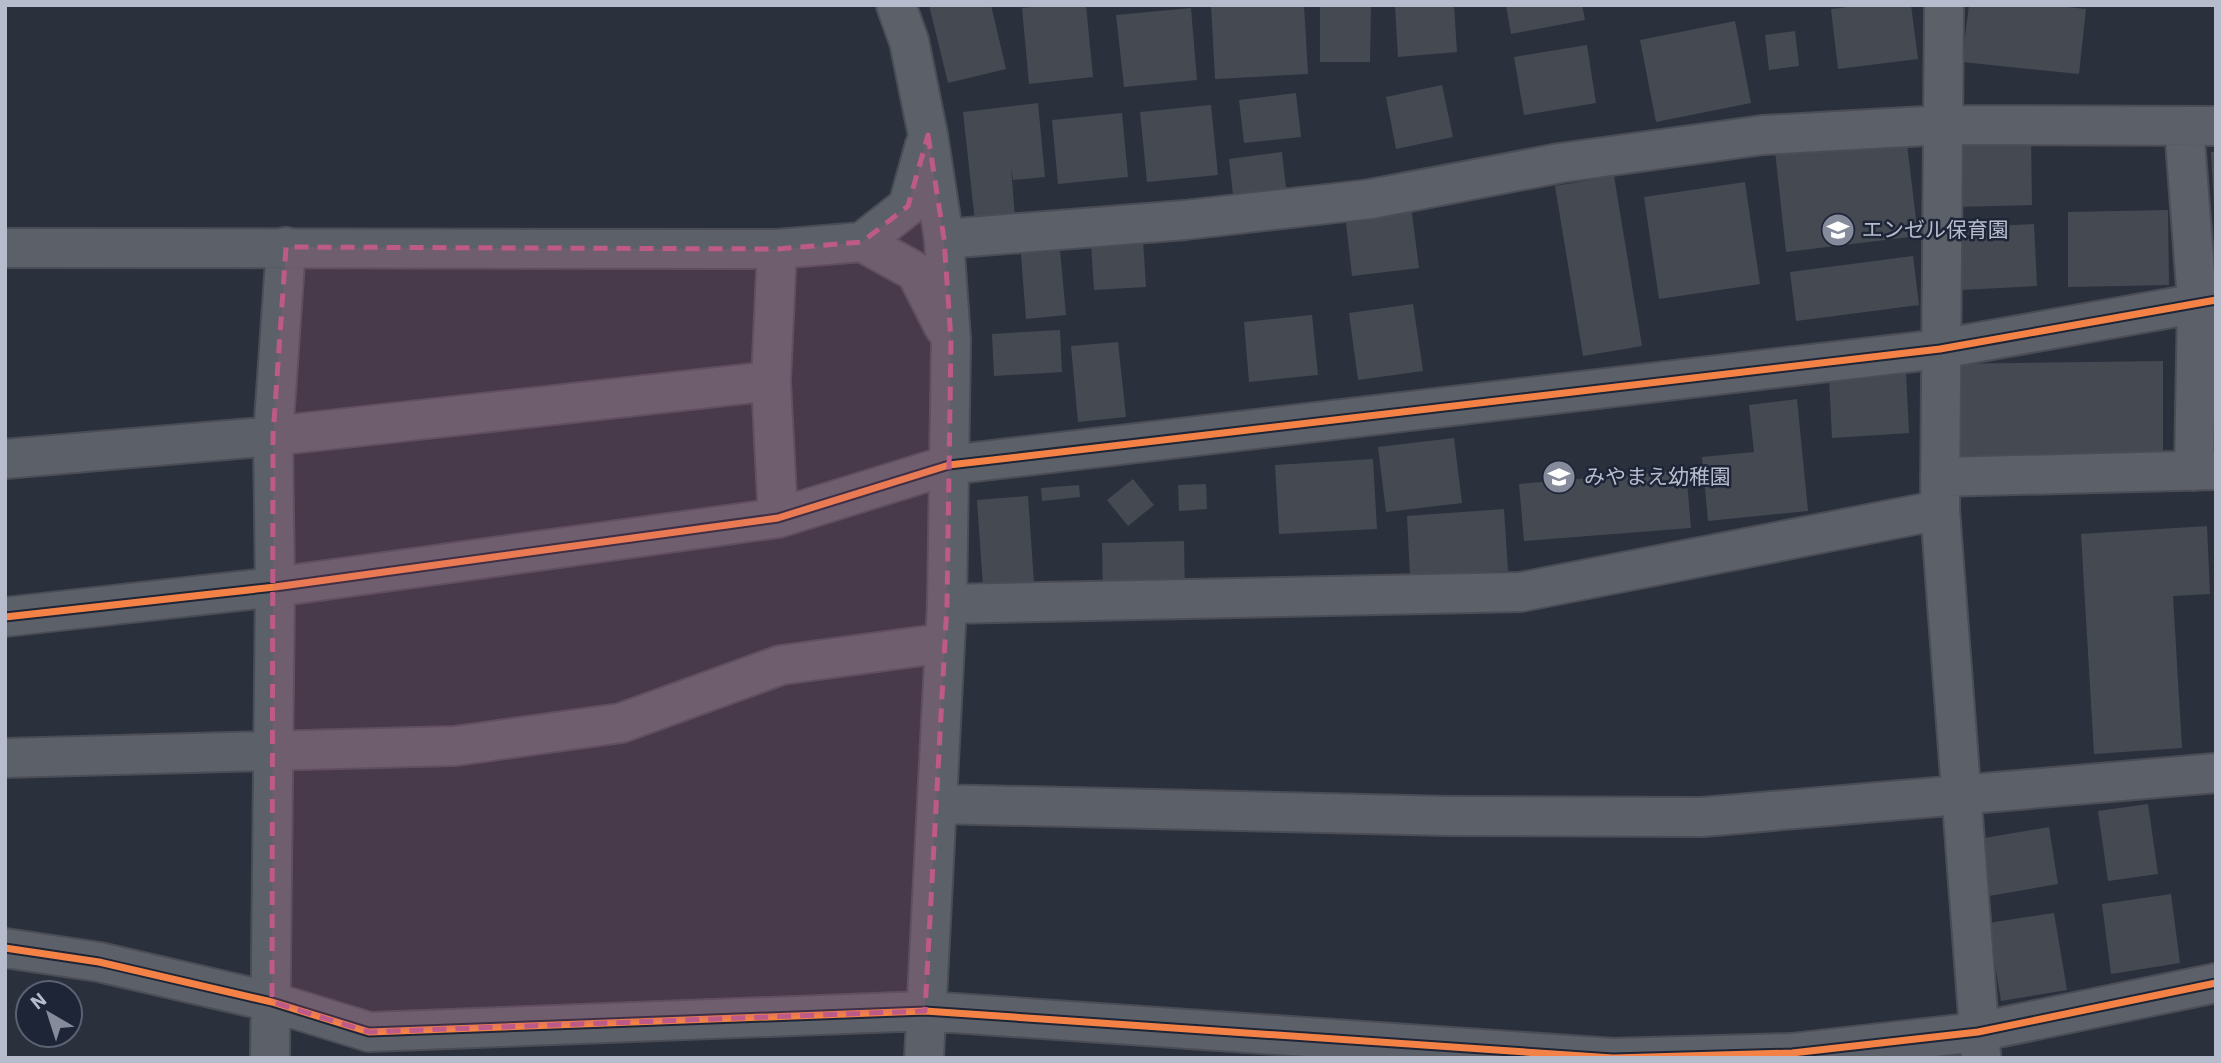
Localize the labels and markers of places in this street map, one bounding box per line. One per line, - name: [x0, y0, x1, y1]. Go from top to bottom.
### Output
- school or university icon: エンゼル保育園: [1819, 211, 1857, 249]
- place label: エンゼル保育園: [1862, 215, 2009, 243]
- school or university icon: みやまえ幼稚園: [1540, 458, 1578, 496]
- place label: みやまえ幼稚園: [1584, 462, 1731, 490]

